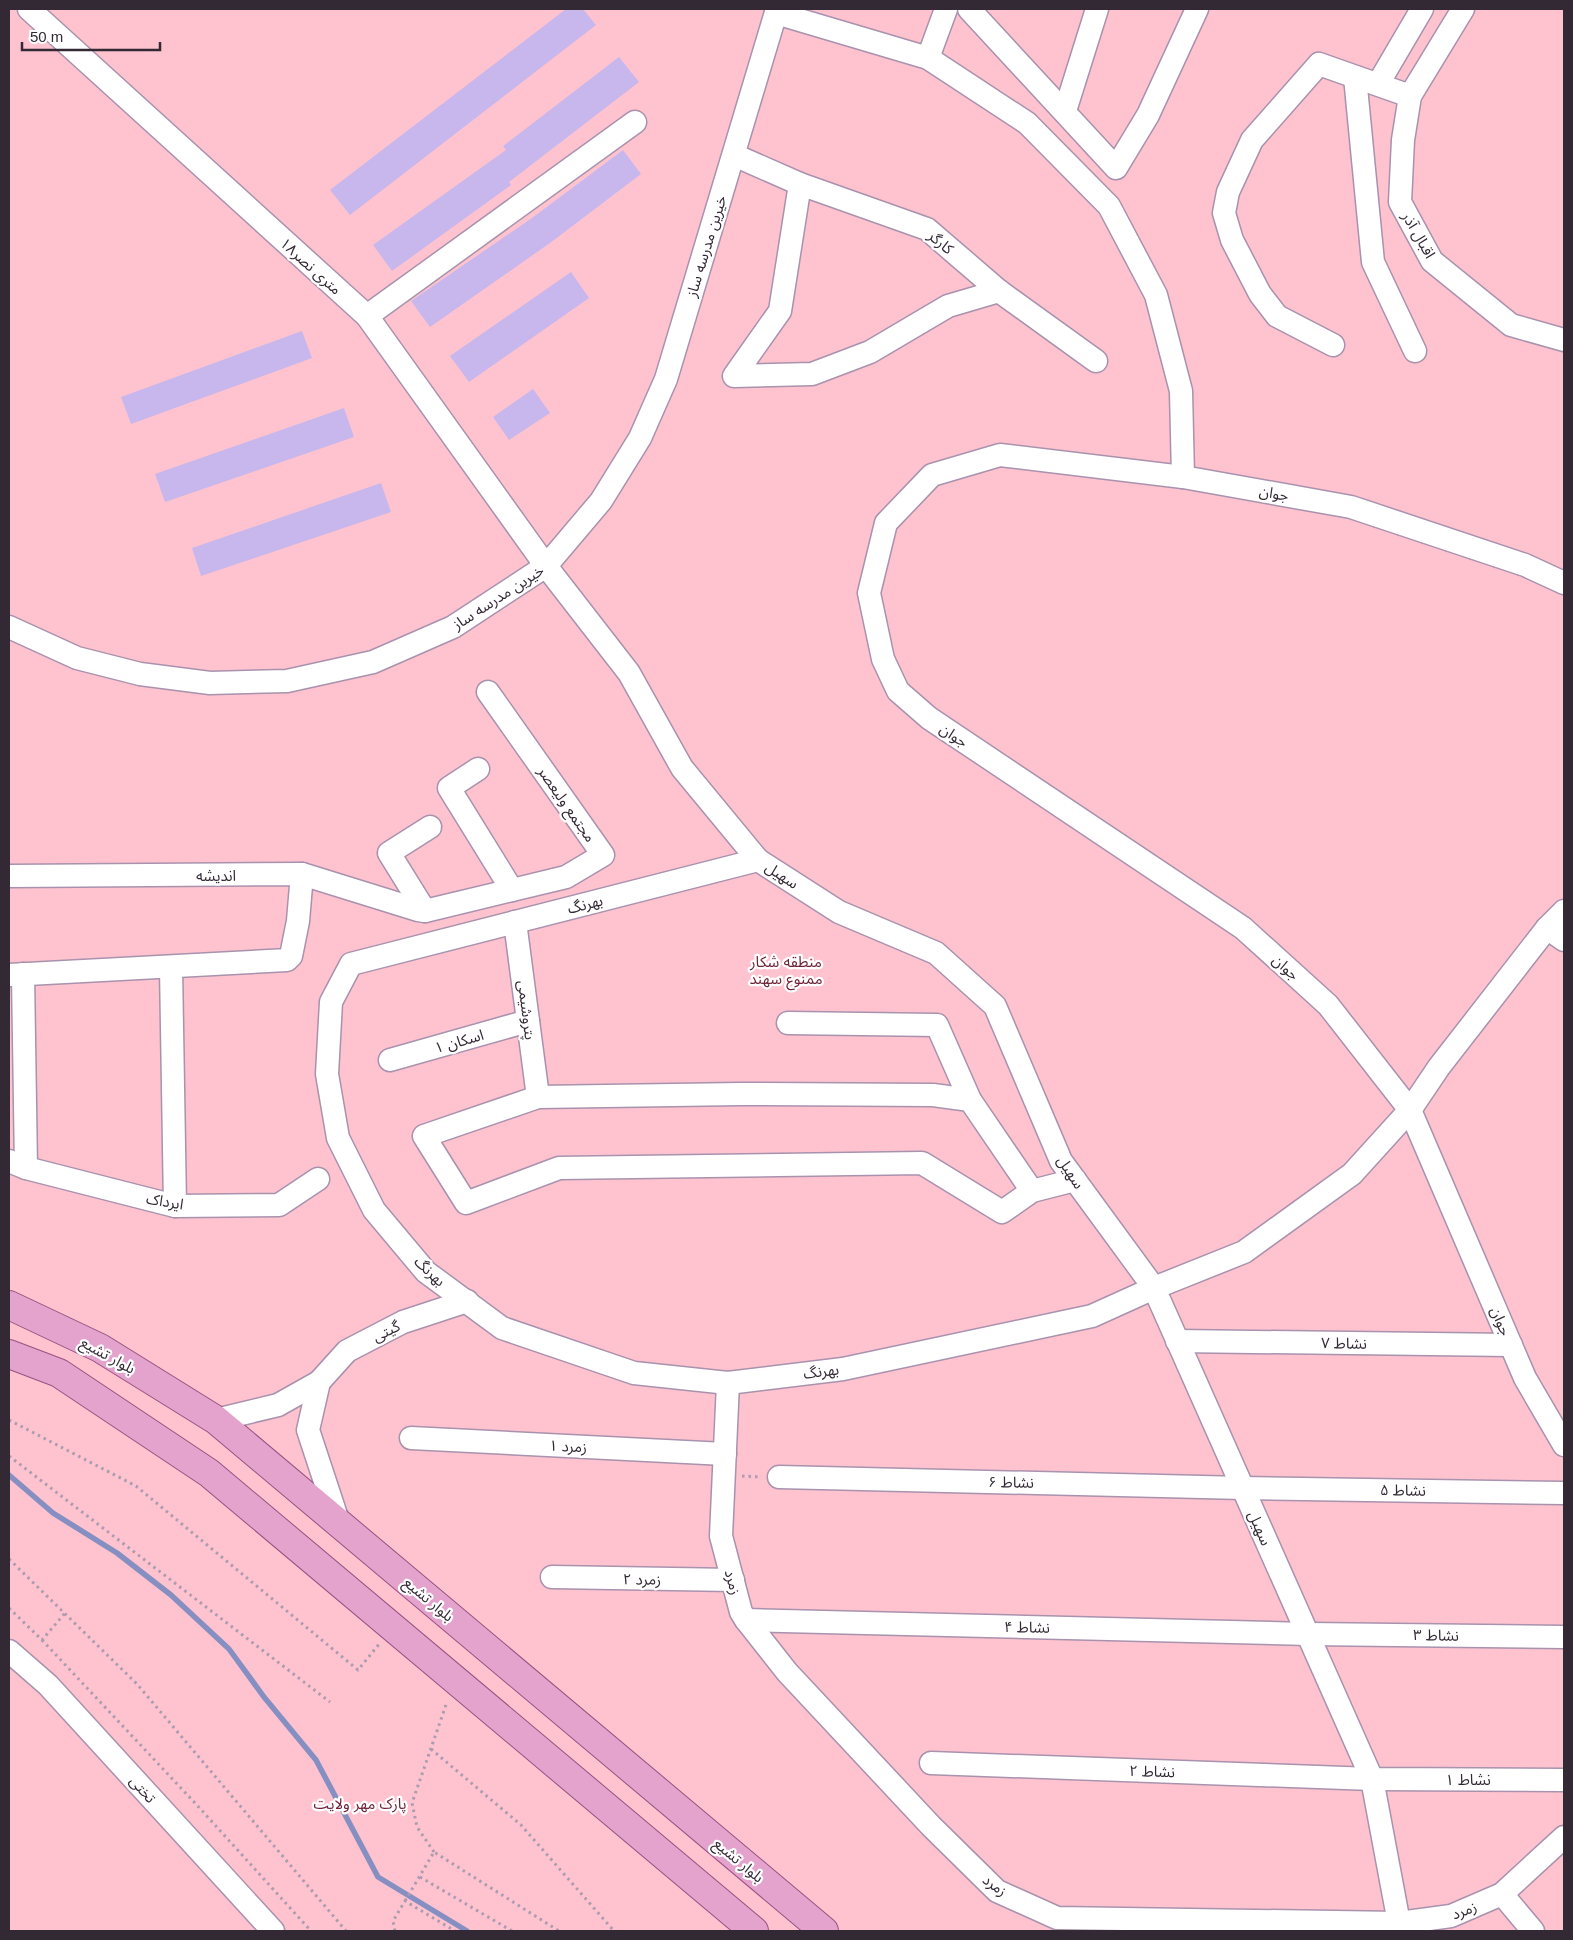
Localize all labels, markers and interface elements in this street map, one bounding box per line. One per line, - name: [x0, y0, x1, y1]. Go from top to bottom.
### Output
- scale bar: [22, 20, 160, 52]
- text: 50 m: [30, 28, 63, 45]
- street label: خیرین مدرسه ساز: [682, 193, 731, 300]
- street label: اقبال آذر: [1398, 208, 1439, 262]
- street label: کارگر: [924, 226, 958, 259]
- street label: ۱۸متری نصر: [276, 234, 345, 299]
- street label: جوان: [1258, 482, 1290, 505]
- street label: خیرین مدرسه ساز: [448, 561, 547, 634]
- street label: جوان: [936, 720, 971, 751]
- street label: مجتمع ولیعصر: [531, 762, 599, 847]
- street label: سهیل: [762, 858, 802, 893]
- street label: اندیشه: [196, 867, 236, 884]
- street label: بهرنگ: [566, 891, 605, 918]
- street label: جوان: [1269, 951, 1303, 984]
- park label: منطقه شکار ممنوع سهند: [749, 953, 823, 991]
- street label: پتروشیمی: [513, 979, 539, 1041]
- street label: اسکان ۱: [432, 1026, 486, 1057]
- street label: سهیل: [1053, 1152, 1088, 1192]
- street label: ایرداک: [145, 1189, 185, 1214]
- street label: بهرنگ: [410, 1253, 449, 1290]
- street label: جوان: [1486, 1304, 1515, 1339]
- street label: گیتی: [369, 1317, 404, 1346]
- street label: بلوار تشیع: [76, 1333, 138, 1380]
- street label: نشاط ۷: [1321, 1334, 1367, 1352]
- street label: بهرنگ: [802, 1360, 840, 1383]
- street label: زمرد ۱: [548, 1437, 588, 1456]
- street label: نشاط ۶: [988, 1473, 1034, 1491]
- street label: نشاط ۵: [1380, 1481, 1426, 1499]
- street label: سهیل: [1244, 1508, 1275, 1548]
- street label: زمرد: [721, 1568, 745, 1597]
- street label: زمرد ۲: [623, 1570, 661, 1589]
- street label: بلوار تشیع: [398, 1573, 457, 1628]
- street label: نشاط ۴: [1004, 1618, 1050, 1636]
- street label: نشاط ۳: [1413, 1626, 1459, 1644]
- street label: نشاط ۲: [1129, 1762, 1175, 1780]
- street label: نشاط ۱: [1445, 1771, 1491, 1788]
- street label: تختی: [126, 1772, 160, 1807]
- park label: پارک مهر ولایت: [314, 1795, 406, 1814]
- street label: بلوار تشیع: [708, 1834, 767, 1889]
- street label: زمرد: [979, 1871, 1010, 1900]
- street label: زمرد: [1449, 1898, 1479, 1923]

